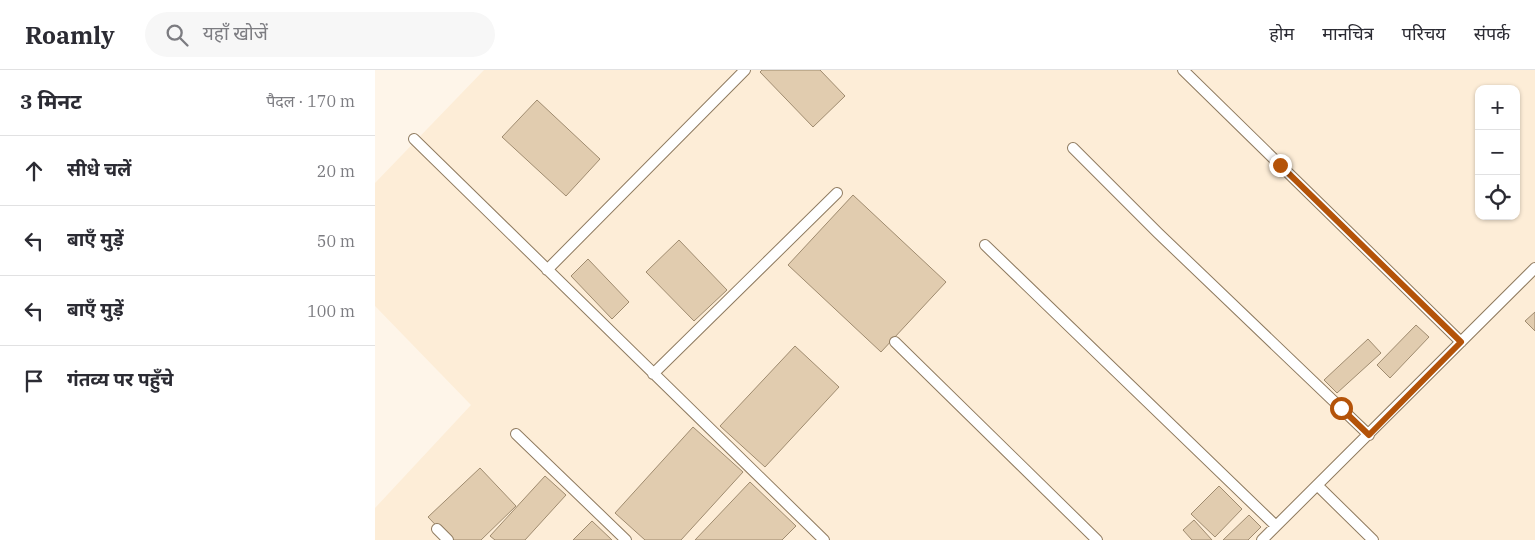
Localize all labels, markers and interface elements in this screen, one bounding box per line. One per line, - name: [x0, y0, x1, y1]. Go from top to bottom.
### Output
- search box: [145, 12, 495, 57]
- text: Roamly: [25, 19, 115, 51]
- icon: search: [163, 21, 191, 49]
- text: यहाँ खोजें: [203, 21, 268, 45]
- text: होम: [1269, 22, 1294, 45]
- text: मानचित्र: [1322, 22, 1374, 45]
- text: परिचय: [1402, 22, 1446, 45]
- text: संपर्क: [1474, 22, 1510, 45]
- map controls: [1475, 85, 1520, 220]
- button: +: [1475, 85, 1520, 130]
- text: 3 मिनट: [20, 87, 82, 115]
- text: पैदल · 170 m: [266, 91, 355, 111]
- button: −: [1475, 130, 1520, 175]
- route end: [1269, 154, 1292, 177]
- icon: ahead: [20, 157, 48, 185]
- text: सीधे चलें: [67, 157, 131, 181]
- text: 20 m: [317, 161, 355, 181]
- button: locate: [1475, 175, 1520, 220]
- icon: left: [20, 227, 48, 255]
- text: बाएँ मुड़ें: [67, 227, 124, 251]
- text: 50 m: [317, 231, 355, 251]
- icon: left: [20, 297, 48, 325]
- text: बाएँ मुड़ें: [67, 297, 124, 321]
- text: 100 m: [307, 301, 355, 321]
- icon: arrive: [20, 367, 48, 395]
- text: गंतव्य पर पहुँचे: [67, 367, 174, 391]
- route start: [1330, 397, 1353, 420]

